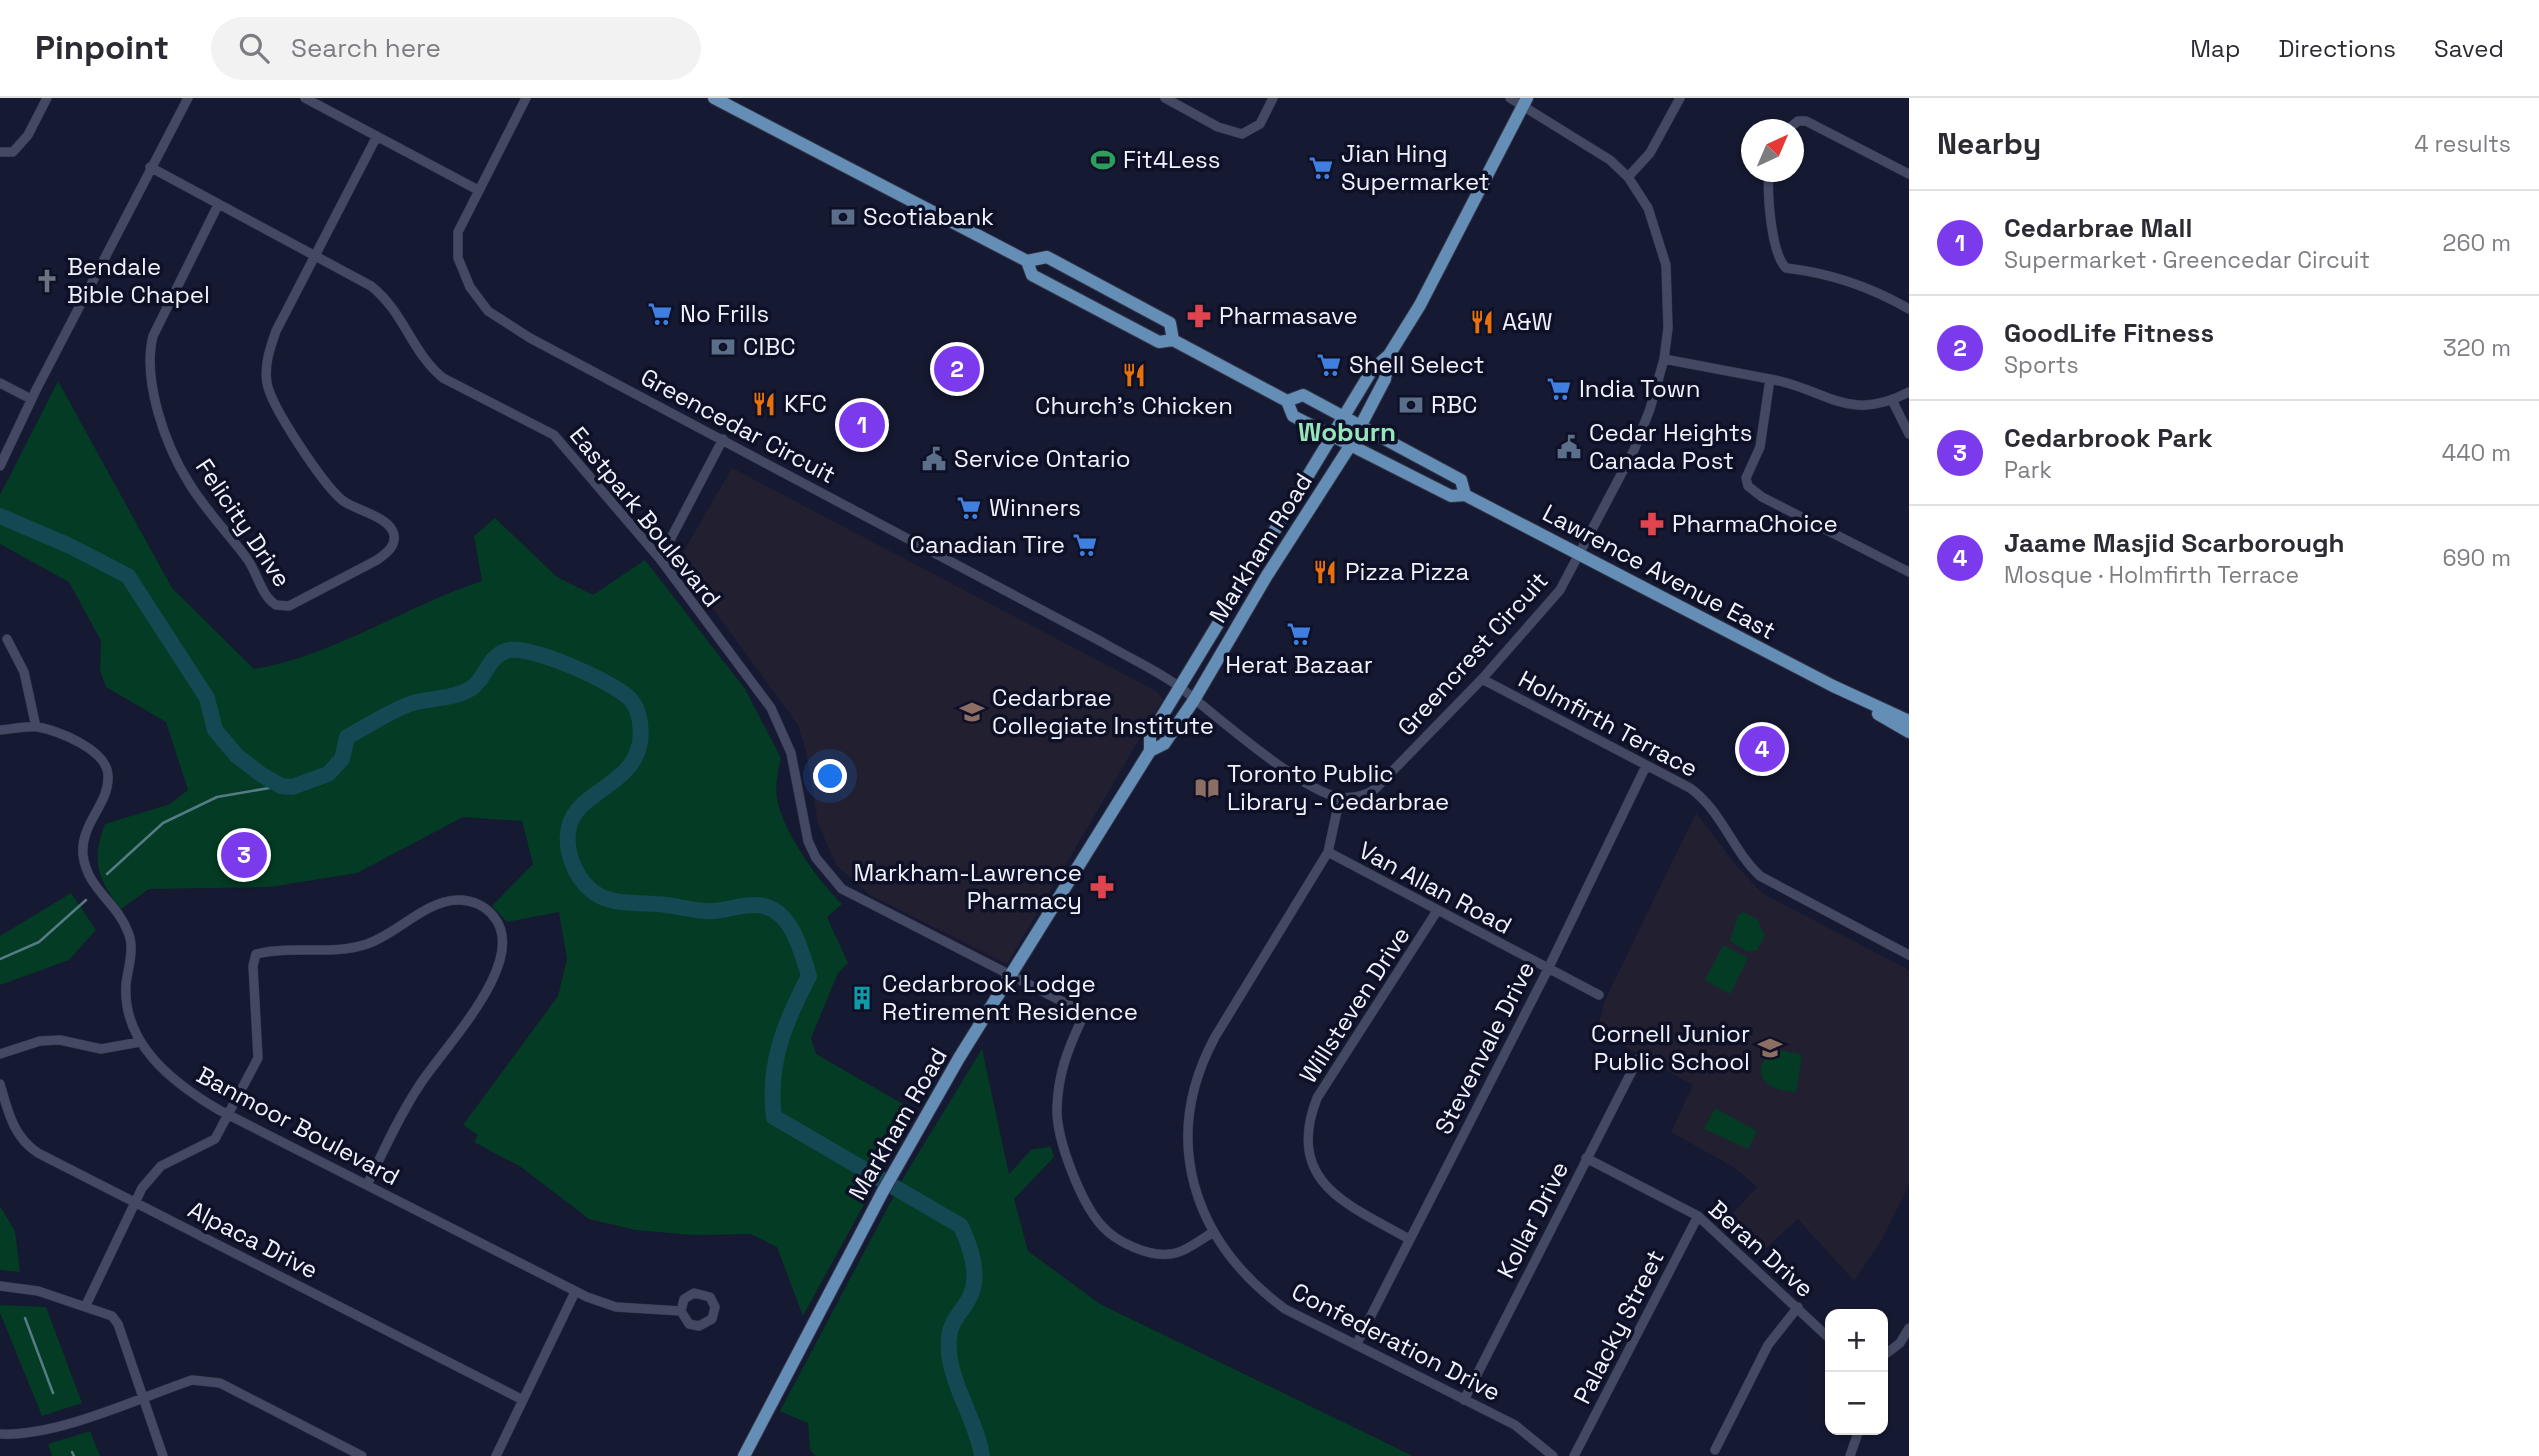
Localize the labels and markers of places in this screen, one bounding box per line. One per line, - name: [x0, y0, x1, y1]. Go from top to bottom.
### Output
- place label: Jian Hing Supermarket: [1341, 138, 1490, 197]
- place label: Fit4Less: [1123, 144, 1220, 175]
- sports icon: Fit4Less: [1089, 146, 1117, 174]
- supermarket icon: Jian Hing Supermarket: [1307, 154, 1335, 182]
- place label: Scotiabank: [863, 201, 994, 232]
- bank icon: Scotiabank: [829, 203, 857, 231]
- place label: Bendale Bible Chapel: [67, 251, 210, 310]
- church icon: Bendale Bible Chapel: [33, 267, 61, 295]
- place label: No Frills: [680, 298, 769, 329]
- supermarket icon: No Frills: [646, 300, 674, 328]
- place label: Pharmasave: [1219, 300, 1358, 331]
- pharmacy icon: Pharmasave: [1185, 302, 1213, 330]
- place label: A&W: [1502, 306, 1553, 337]
- restaurant icon: A&W: [1468, 308, 1496, 336]
- place label: CIBC: [743, 331, 796, 362]
- bank icon: CIBC: [709, 333, 737, 361]
- pin: 2: [934, 343, 980, 395]
- place label: Shell Select: [1349, 349, 1484, 380]
- supermarket icon: Shell Select: [1315, 351, 1343, 379]
- restaurant icon: Church's Chicken: [1120, 361, 1148, 389]
- place label: India Town: [1579, 373, 1701, 404]
- supermarket icon: India Town: [1545, 375, 1573, 403]
- place label: KFC: [784, 388, 827, 419]
- place label: RBC: [1431, 389, 1477, 420]
- restaurant icon: KFC: [750, 390, 778, 418]
- place label: Church's Chicken: [1035, 390, 1233, 421]
- bank icon: RBC: [1397, 391, 1425, 419]
- pin: 1: [839, 399, 885, 451]
- place label: Cedar Heights Canada Post: [1589, 417, 1752, 476]
- public building icon: Cedar Heights Canada Post: [1555, 433, 1583, 461]
- place label: Service Ontario: [954, 443, 1130, 474]
- public building icon: Service Ontario: [920, 445, 948, 473]
- place label: Winners: [989, 492, 1081, 523]
- supermarket icon: Winners: [955, 494, 983, 522]
- place label: PharmaChoice: [1672, 508, 1838, 539]
- pharmacy icon: PharmaChoice: [1638, 510, 1666, 538]
- place label: Canadian Tire: [910, 529, 1065, 560]
- supermarket icon: Canadian Tire: [1071, 531, 1099, 559]
- place label: Pizza Pizza: [1345, 556, 1469, 587]
- restaurant icon: Pizza Pizza: [1311, 558, 1339, 586]
- supermarket icon: Herat Bazaar: [1285, 620, 1313, 648]
- place label: Herat Bazaar: [1225, 649, 1373, 680]
- place label: Cedarbrae Collegiate Institute: [992, 682, 1214, 741]
- school or university icon: Cedarbrae Collegiate Institute: [958, 698, 986, 726]
- pin: 4: [1739, 723, 1785, 775]
- place label: Toronto Public Library - Cedarbrae: [1227, 758, 1449, 817]
- library icon: Toronto Public Library - Cedarbrae: [1193, 774, 1221, 802]
- pin: 3: [221, 829, 267, 881]
- place label: Markham-Lawrence Pharmacy: [853, 857, 1082, 916]
- pharmacy icon: Markham-Lawrence Pharmacy: [1088, 873, 1116, 901]
- place label: Cedarbrook Lodge Retirement Residence: [882, 968, 1138, 1027]
- building icon: Cedarbrook Lodge Retirement Residence: [848, 984, 876, 1012]
- place label: Cornell Junior Public School: [1591, 1018, 1750, 1077]
- school or university icon: Cornell Junior Public School: [1756, 1034, 1784, 1062]

